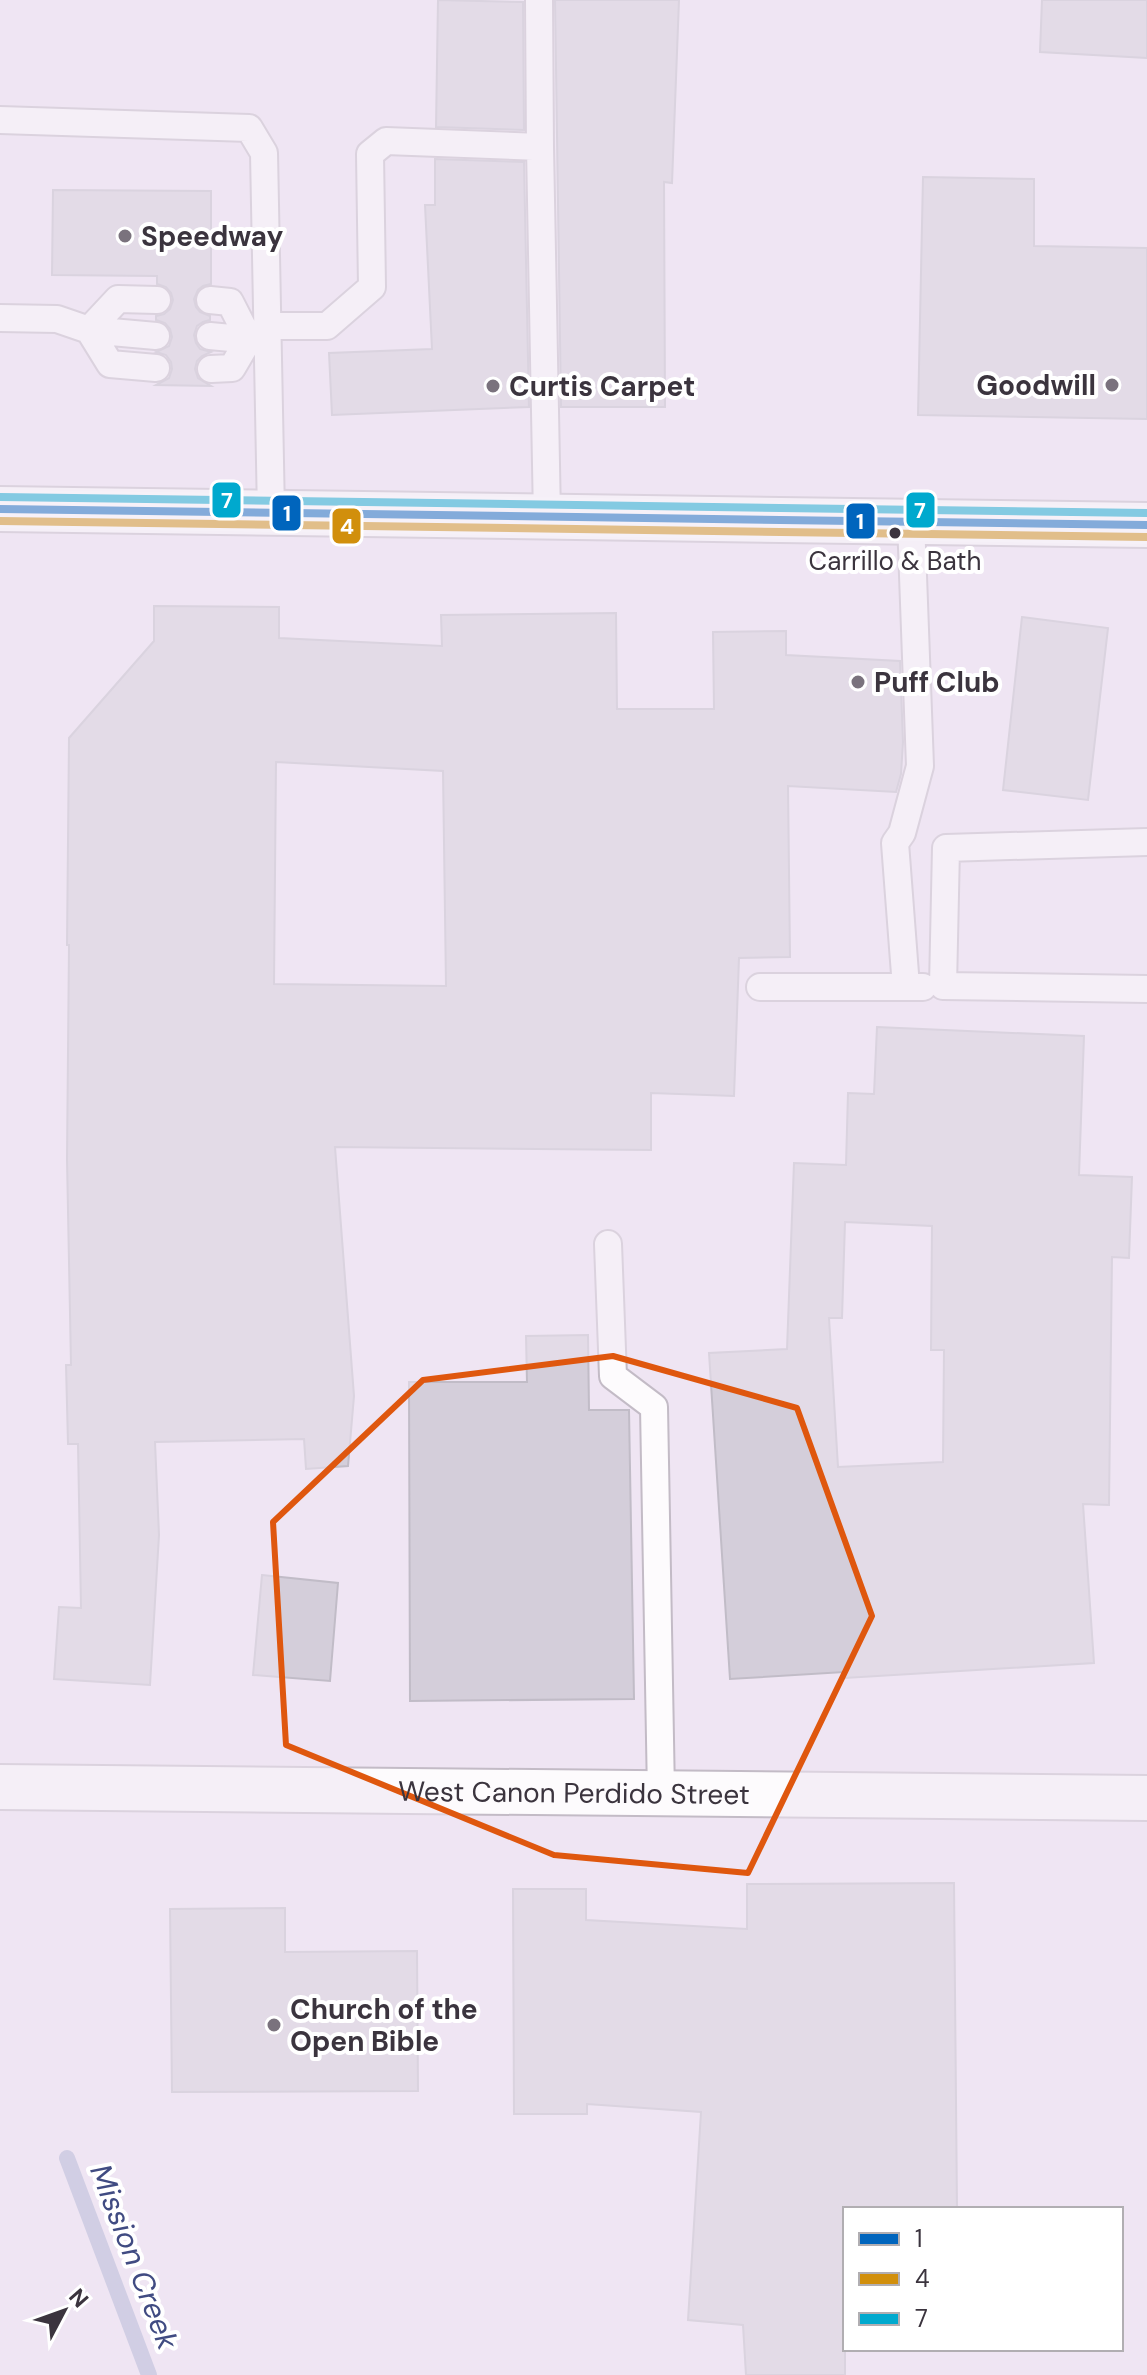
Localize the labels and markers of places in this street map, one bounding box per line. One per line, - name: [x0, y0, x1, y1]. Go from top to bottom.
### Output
- place label: Speedway: [141, 218, 283, 255]
- marker: Speedway: [116, 227, 134, 245]
- place label: Goodwill: [976, 367, 1096, 404]
- place label: Curtis Carpet: [509, 368, 695, 405]
- marker: Goodwill: [1103, 376, 1121, 394]
- marker: Curtis Carpet: [484, 377, 502, 395]
- marker: Carrillo & Bath: [887, 525, 903, 541]
- place label: Carrillo & Bath: [809, 544, 981, 578]
- place label: Puff Club: [874, 664, 1000, 701]
- marker: Puff Club: [849, 673, 867, 691]
- place label: Church of the Open Bible: [290, 1991, 478, 2060]
- marker: Church of the Open Bible: [265, 2016, 283, 2034]

